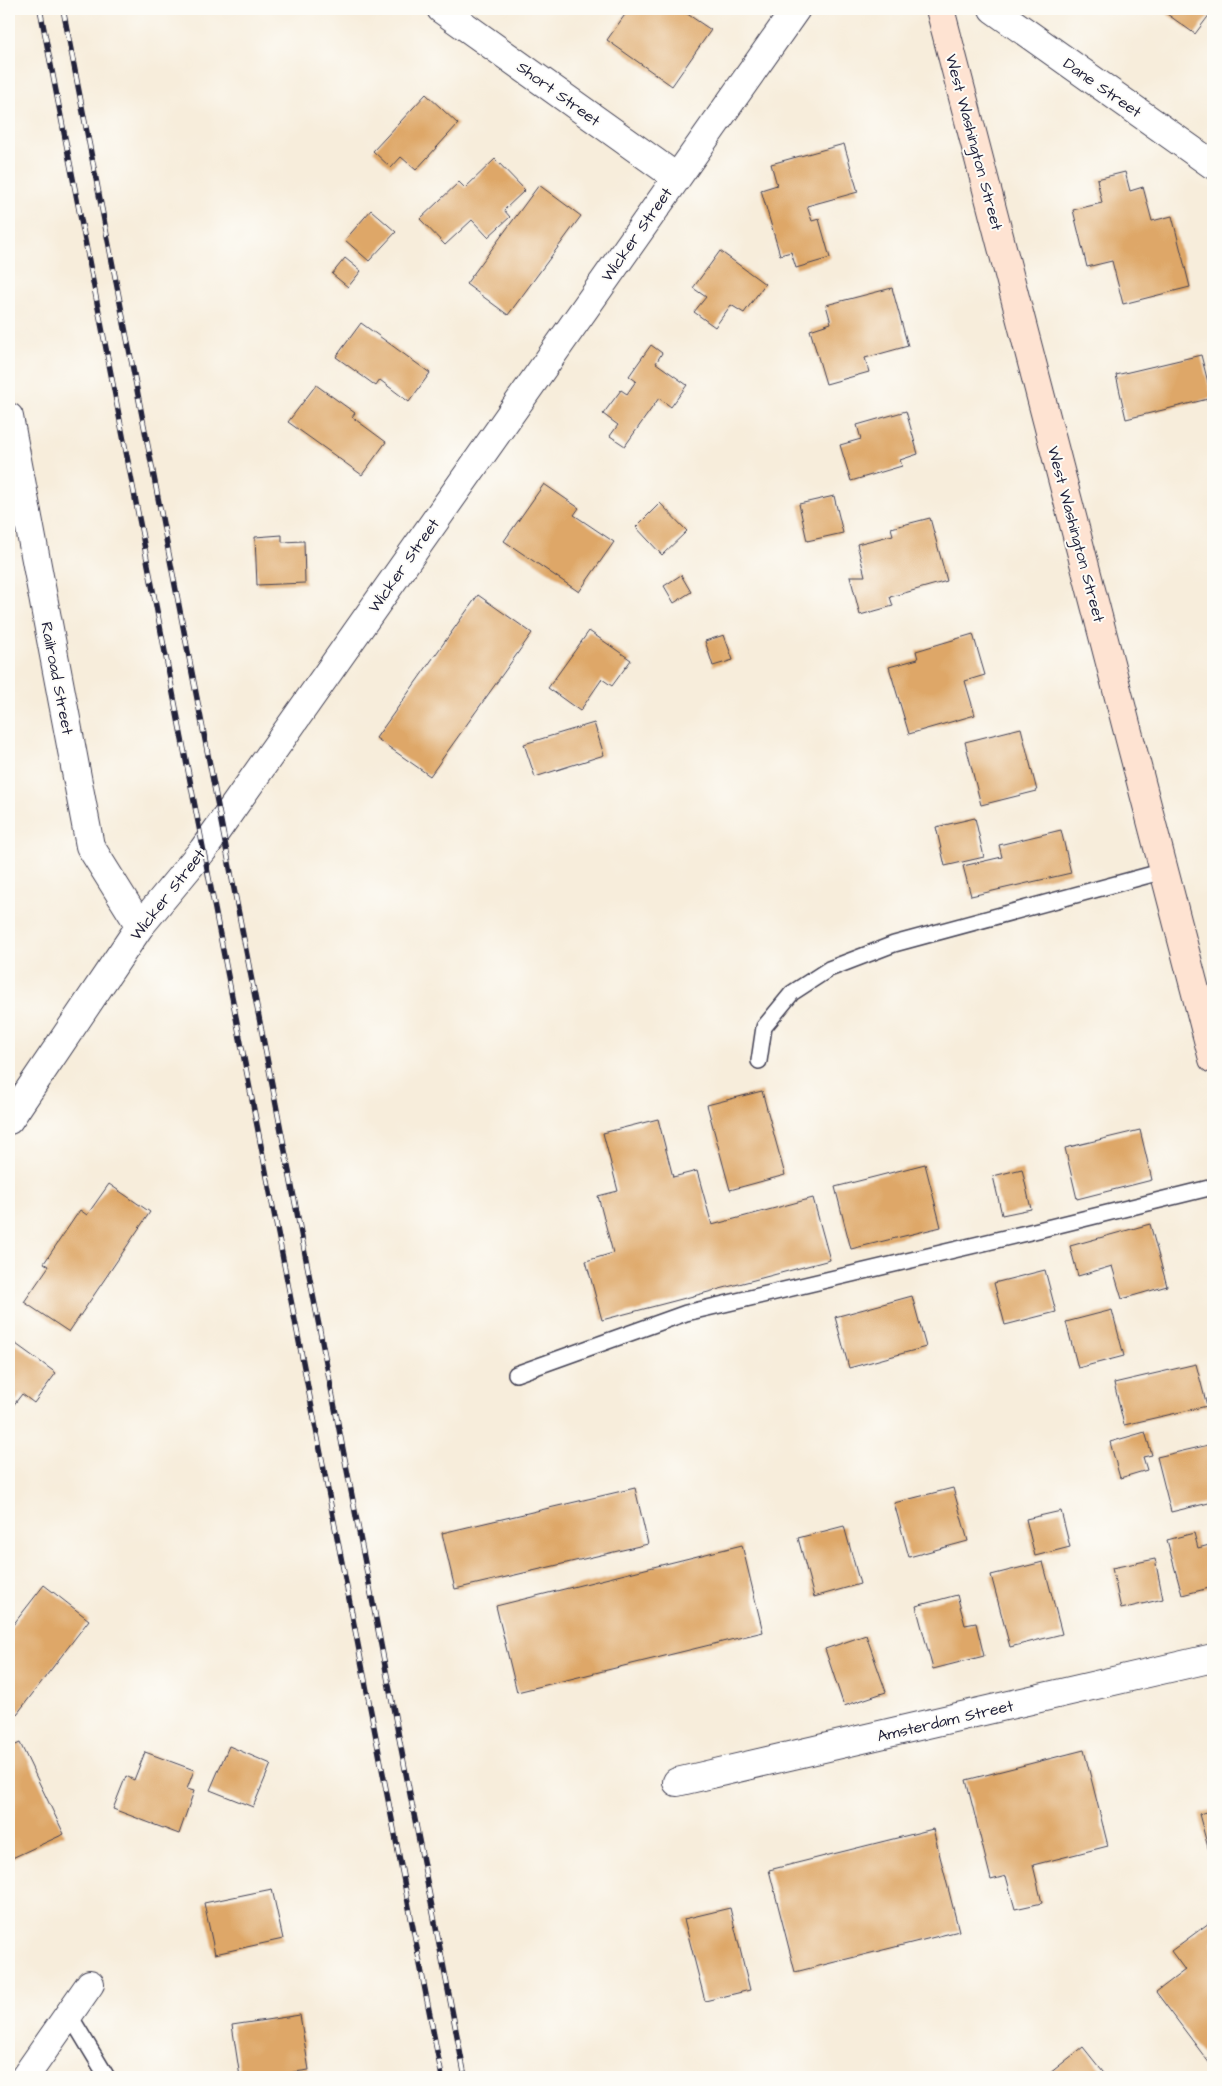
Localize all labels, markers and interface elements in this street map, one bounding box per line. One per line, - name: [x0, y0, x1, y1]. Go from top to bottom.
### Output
- street label: West Washington Street: [939, 52, 1008, 234]
- street label: Dane Street: [1059, 53, 1146, 123]
- street label: Short Street: [512, 56, 605, 132]
- street label: Wicker Street: [596, 183, 678, 286]
- street label: West Washington Street: [1041, 444, 1110, 626]
- street label: Wicker Street: [363, 514, 445, 617]
- street label: Railroad Street: [35, 620, 79, 737]
- street label: Wicker Street: [125, 844, 211, 945]
- street label: Amsterdam Street: [875, 1694, 1016, 1747]

